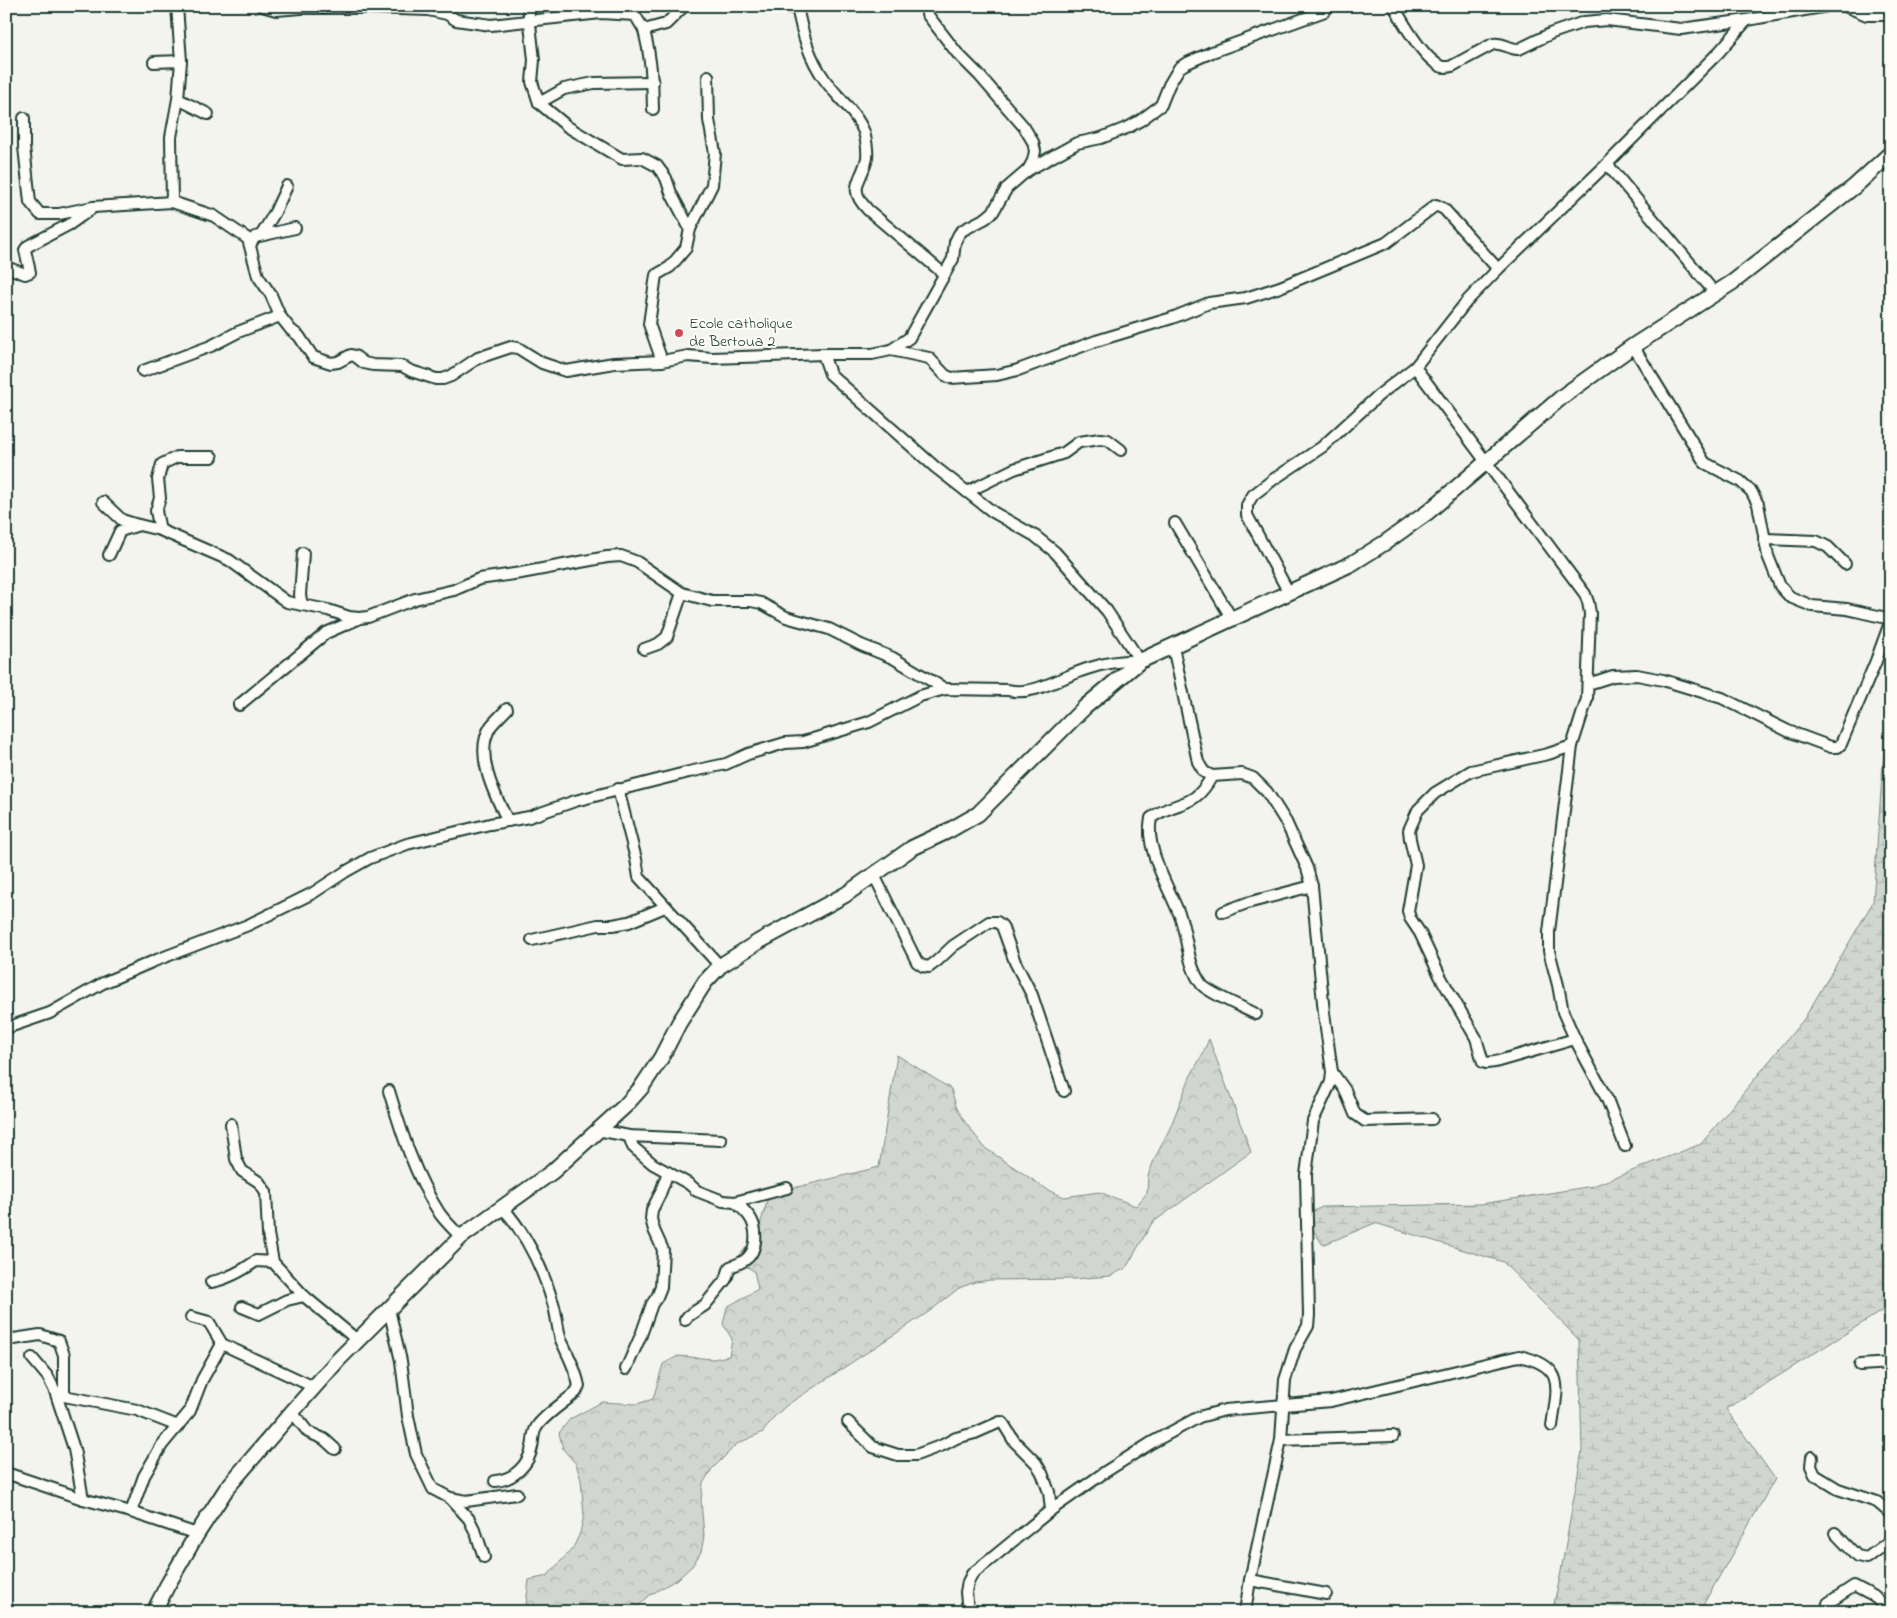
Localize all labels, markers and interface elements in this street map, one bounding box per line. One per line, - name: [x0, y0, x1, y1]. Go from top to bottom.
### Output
- place label: Ecole catholique de Bertoua 2: [689, 312, 793, 354]
- marker: Ecole catholique de Bertoua 2: [673, 327, 685, 339]

